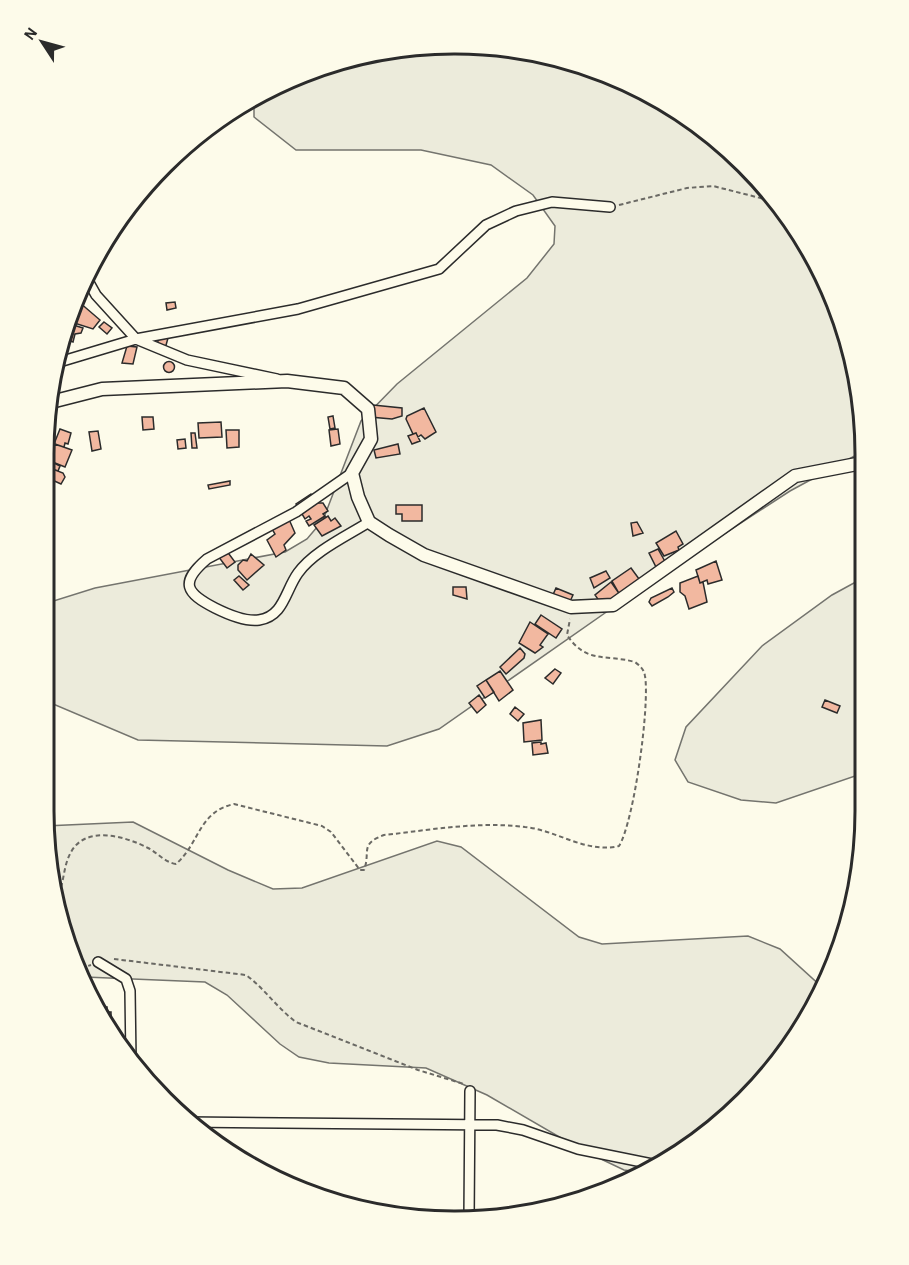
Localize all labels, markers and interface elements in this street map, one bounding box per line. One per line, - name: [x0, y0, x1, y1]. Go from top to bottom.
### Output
- north arrow: [12, 12, 72, 72]
- text: N: [21, 25, 40, 43]

